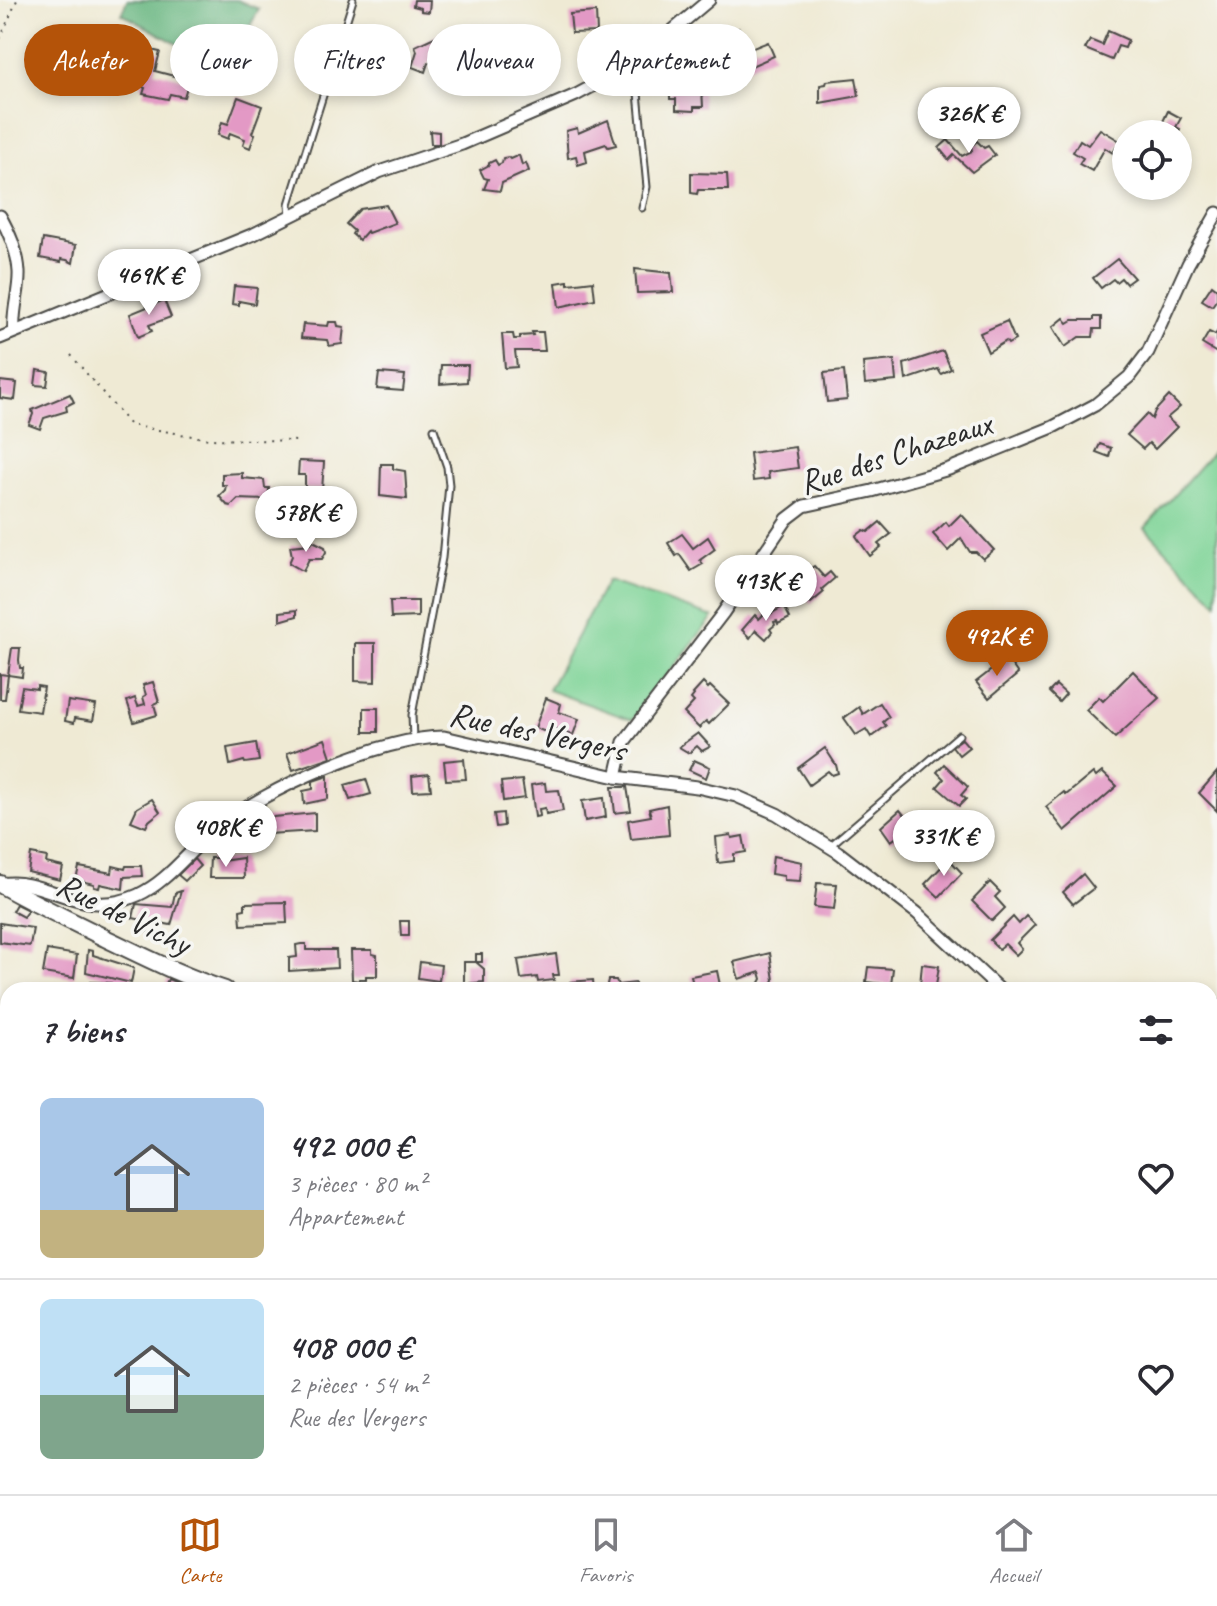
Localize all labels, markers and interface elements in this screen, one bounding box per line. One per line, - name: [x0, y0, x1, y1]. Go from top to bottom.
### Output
- chip: Acheter: [24, 24, 154, 96]
- chip: Louer: [170, 24, 278, 96]
- chip: Filtres: [294, 24, 411, 96]
- chip: Nouveau: [427, 24, 561, 96]
- chip: Appartement: [577, 24, 757, 96]
- pin: 326K €: [904, 87, 1034, 155]
- text: 326K €: [936, 96, 1002, 129]
- map controls: [1112, 120, 1192, 200]
- button: locate: [1112, 120, 1192, 200]
- pin: 469K €: [84, 249, 214, 317]
- text: 469K €: [116, 258, 182, 291]
- street label: Rue des Chazeaux: [794, 400, 999, 504]
- pin: 578K €: [241, 486, 371, 554]
- text: 578K €: [273, 495, 339, 528]
- pin: 413K €: [701, 555, 831, 623]
- text: 413K €: [733, 564, 799, 597]
- pin: 492K €: [932, 610, 1062, 678]
- text: 492K €: [964, 619, 1030, 652]
- street label: Rue des Vergers: [446, 692, 633, 772]
- pin: 408K €: [161, 801, 291, 869]
- text: 408K €: [193, 810, 259, 843]
- pin: 331K €: [879, 810, 1009, 878]
- text: 331K €: [911, 819, 977, 852]
- street label: Rue de Vichy: [50, 863, 200, 965]
- icon: filters: [1134, 1008, 1178, 1052]
- text: 7 biens: [40, 1009, 124, 1052]
- text: 492 000 €: [288, 1124, 411, 1167]
- icon: home: [104, 1130, 200, 1226]
- icon: heart: [1134, 1156, 1178, 1200]
- text: 3 pièces · 80 m²: [288, 1167, 426, 1200]
- text: Appartement: [288, 1200, 403, 1233]
- text: 408 000 €: [288, 1325, 412, 1368]
- icon: home: [104, 1331, 200, 1427]
- icon: heart: [1134, 1357, 1178, 1401]
- text: 2 pièces · 54 m²: [288, 1368, 426, 1401]
- text: Rue des Vergers: [288, 1401, 425, 1434]
- tab: Carte: [178, 1513, 222, 1589]
- tab: Favoris: [579, 1513, 632, 1589]
- tab: Accueil: [989, 1513, 1039, 1589]

